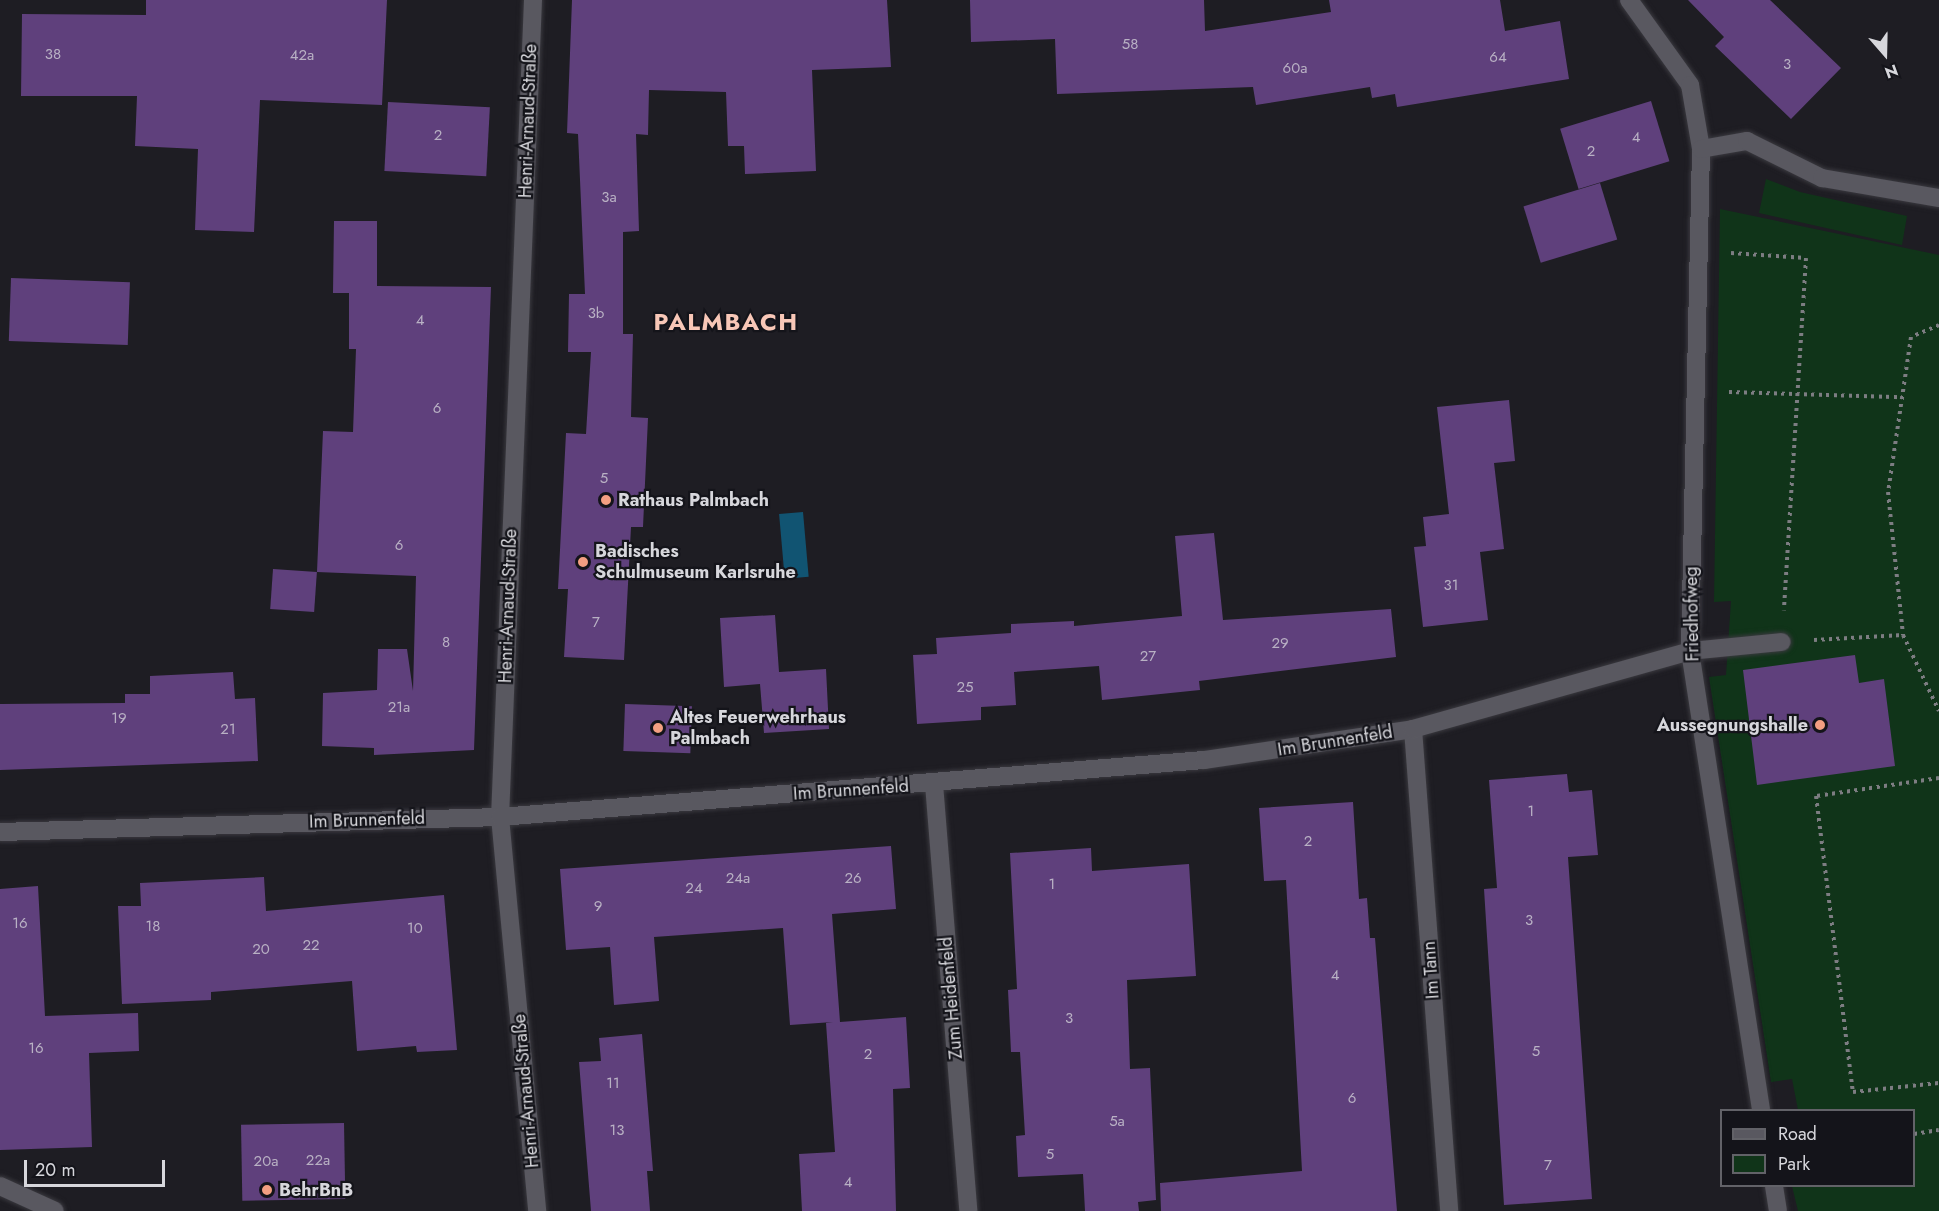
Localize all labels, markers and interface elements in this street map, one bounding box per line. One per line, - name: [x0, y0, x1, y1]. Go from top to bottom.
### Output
- north arrow: [1855, 24, 1915, 84]
- house number: 58: [1122, 36, 1138, 54]
- street label: Henri-Arnaud-Straße: [515, 44, 541, 198]
- house number: 38: [45, 46, 61, 64]
- house number: 42a: [290, 47, 314, 65]
- house number: 64: [1489, 49, 1507, 67]
- house number: 3: [1783, 56, 1791, 74]
- text: N: [1881, 58, 1901, 84]
- house number: 60a: [1283, 60, 1307, 78]
- house number: 2: [434, 127, 442, 145]
- house number: 4: [1632, 129, 1640, 147]
- house number: 2: [1587, 143, 1595, 161]
- house number: 3a: [601, 189, 617, 207]
- house number: 3b: [588, 305, 604, 323]
- district label: PALMBACH: [653, 308, 799, 336]
- house number: 4: [416, 312, 424, 330]
- house number: 6: [433, 400, 441, 418]
- house number: 5: [600, 470, 608, 488]
- place label: Rathaus Palmbach: [618, 489, 769, 511]
- marker: Rathaus Palmbach: [599, 493, 613, 507]
- street label: Henri-Arnaud-Straße: [495, 529, 521, 683]
- house number: 6: [395, 537, 403, 555]
- place label: Badisches Schulmuseum Karlsruhe: [595, 541, 796, 584]
- marker: Badisches Schulmuseum Karlsruhe: [576, 555, 590, 569]
- street label: Friedhofweg: [1680, 566, 1704, 662]
- house number: 31: [1444, 577, 1458, 595]
- house number: 7: [592, 614, 600, 632]
- house number: 8: [442, 634, 450, 652]
- house number: 29: [1271, 635, 1289, 653]
- house number: 27: [1140, 648, 1156, 666]
- house number: 25: [957, 679, 973, 697]
- house number: 21a: [388, 699, 410, 717]
- place label: Altes Feuerwehrhaus Palmbach: [670, 707, 846, 750]
- house number: 19: [111, 710, 127, 728]
- place label: Aussegnungshalle: [1657, 714, 1808, 736]
- marker: Aussegnungshalle: [1813, 718, 1827, 732]
- house number: 21: [220, 721, 236, 739]
- marker: Altes Feuerwehrhaus Palmbach: [651, 721, 665, 735]
- street label: Im Brunnenfeld: [1276, 721, 1394, 761]
- street label: Im Brunnenfeld: [792, 775, 910, 805]
- house number: 1: [1528, 803, 1534, 821]
- street label: Im Brunnenfeld: [309, 807, 425, 833]
- house number: 2: [1304, 833, 1312, 851]
- house number: 24a: [726, 870, 750, 888]
- house number: 26: [844, 870, 862, 888]
- house number: 1: [1049, 876, 1055, 894]
- house number: 24: [685, 880, 703, 898]
- house number: 9: [594, 898, 602, 916]
- house number: 3: [1525, 912, 1533, 930]
- house number: 16: [12, 915, 28, 933]
- house number: 18: [146, 918, 160, 936]
- house number: 10: [407, 920, 423, 938]
- street label: Zum Heidenfeld: [935, 936, 967, 1060]
- house number: 22: [302, 937, 320, 955]
- street label: Im Tann: [1418, 940, 1444, 1000]
- house number: 20: [252, 941, 270, 959]
- house number: 4: [1331, 967, 1339, 985]
- house number: 3: [1065, 1010, 1073, 1028]
- street label: Henri-Arnaud-Straße: [509, 1013, 543, 1169]
- house number: 16: [28, 1040, 44, 1058]
- house number: 5: [1532, 1043, 1540, 1061]
- house number: 2: [864, 1046, 872, 1064]
- house number: 11: [606, 1075, 620, 1093]
- house number: 6: [1348, 1090, 1356, 1108]
- legend: [1720, 1109, 1915, 1187]
- house number: 5a: [1109, 1113, 1125, 1131]
- text: Road: [1778, 1121, 1817, 1147]
- house number: 13: [610, 1122, 624, 1140]
- house number: 5: [1046, 1146, 1054, 1164]
- scale bar: [27, 1148, 168, 1186]
- text: Park: [1778, 1151, 1810, 1177]
- house number: 22a: [306, 1152, 330, 1170]
- house number: 20a: [254, 1153, 278, 1171]
- text: 20 m: [35, 1157, 75, 1183]
- house number: 7: [1544, 1157, 1552, 1175]
- house number: 4: [844, 1174, 852, 1192]
- place label: BehrBnB: [279, 1179, 353, 1201]
- marker: BehrBnB: [260, 1183, 274, 1197]

